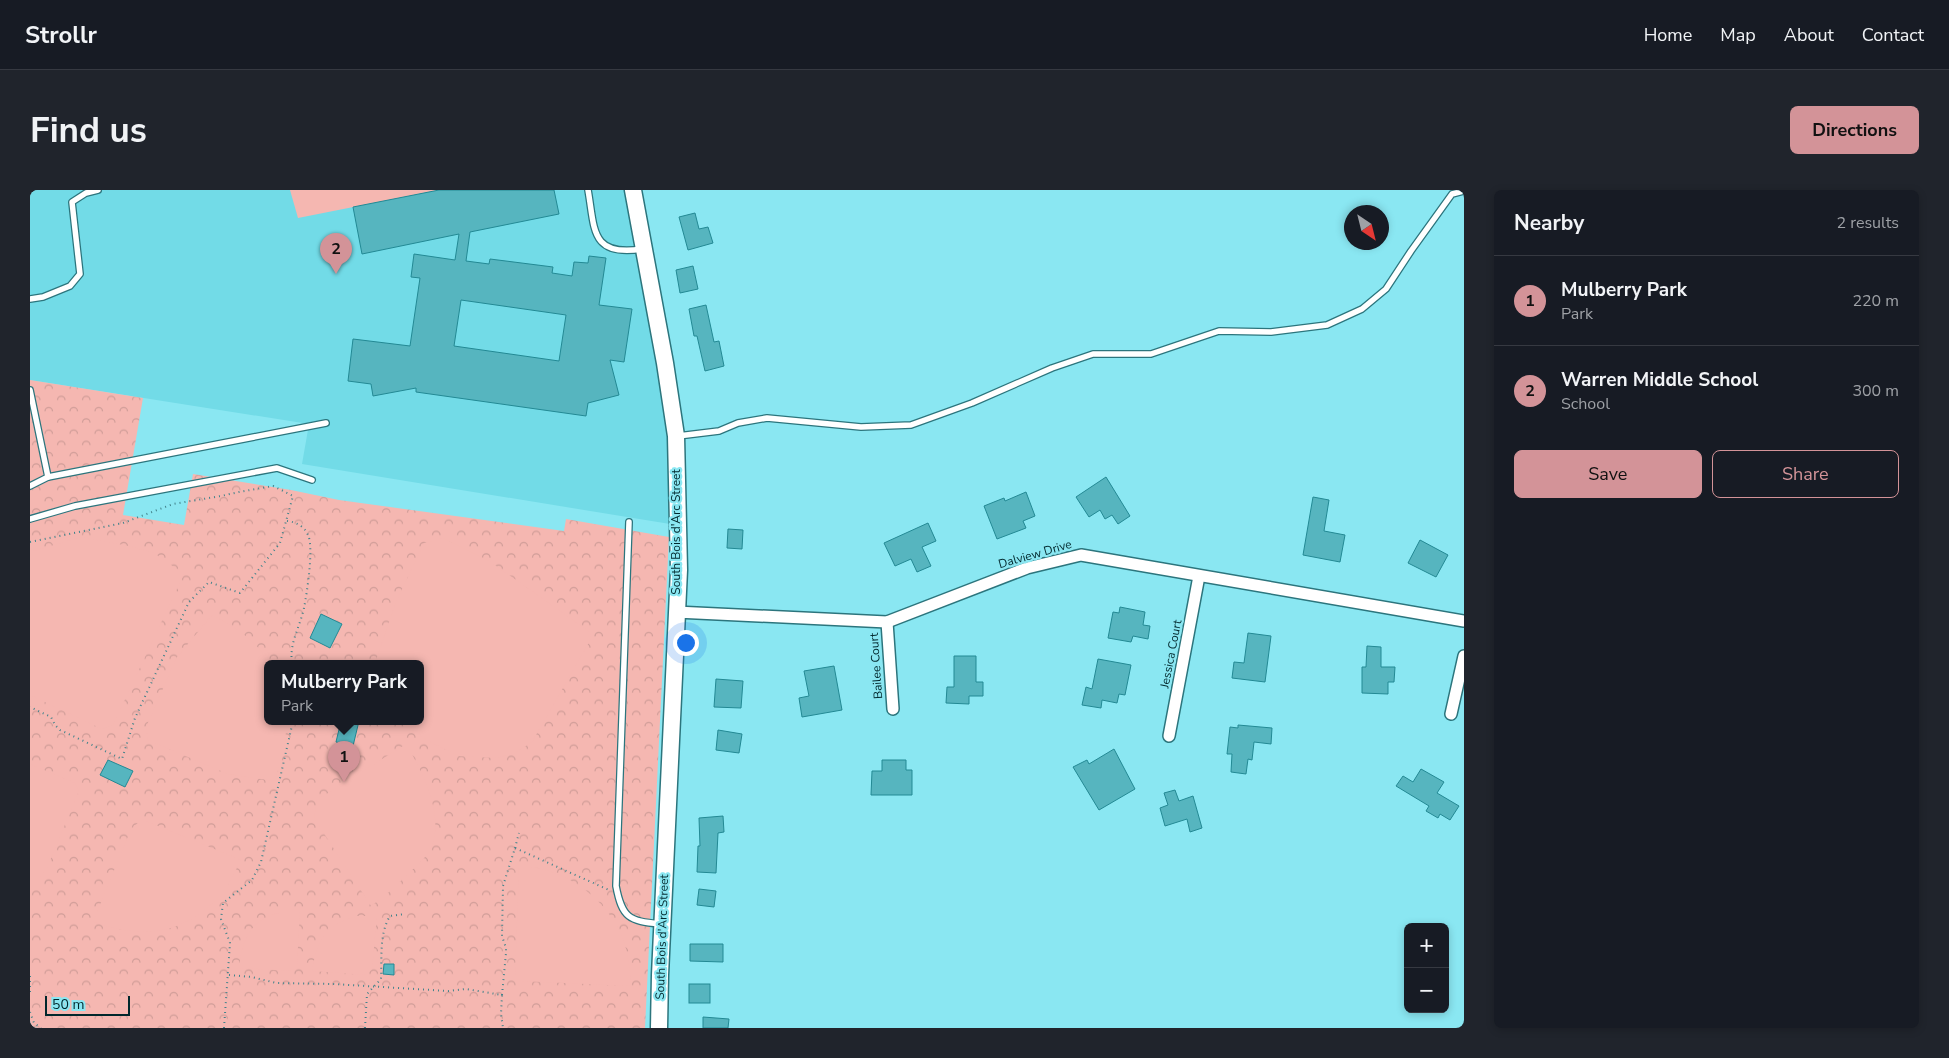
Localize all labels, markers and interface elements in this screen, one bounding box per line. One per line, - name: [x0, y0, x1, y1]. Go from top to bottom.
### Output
- text: Strollr: [25, 19, 97, 51]
- text: Home: [1644, 23, 1692, 47]
- text: Map: [1720, 23, 1756, 47]
- text: About: [1784, 23, 1834, 47]
- text: Contact: [1862, 23, 1924, 47]
- button: Directions: [1790, 106, 1919, 154]
- text: Find us: [30, 107, 147, 154]
- north arrow: [1344, 205, 1389, 250]
- text: Nearby: [1514, 209, 1584, 237]
- text: 2 results: [1837, 212, 1899, 234]
- pin: 2: [320, 233, 352, 274]
- text: Mulberry Park: [1561, 277, 1687, 303]
- text: 1: [1525, 290, 1535, 312]
- text: 220 m: [1852, 290, 1899, 312]
- text: Park: [1561, 303, 1593, 325]
- text: Warren Middle School: [1561, 367, 1758, 393]
- text: 2: [1525, 380, 1535, 402]
- text: 300 m: [1852, 380, 1899, 402]
- text: School: [1561, 393, 1610, 415]
- button: Save: [1514, 450, 1702, 498]
- button: Share: [1712, 450, 1899, 498]
- street label: South Bois d'Arc Street: [668, 469, 684, 595]
- street label: Dalview Drive: [996, 536, 1074, 572]
- street label: Jessica Court: [1156, 618, 1186, 691]
- your location: [673, 630, 699, 656]
- street label: Bailee Court: [866, 631, 886, 700]
- popup: [264, 660, 424, 725]
- text: Mulberry Park: [281, 669, 407, 695]
- text: Park: [281, 695, 313, 717]
- pin: 1: [328, 741, 360, 782]
- street label: South Bois d'Arc Street: [652, 873, 672, 1000]
- map controls: [1404, 923, 1449, 1013]
- button: +: [1404, 923, 1449, 968]
- button: −: [1404, 968, 1449, 1013]
- scale bar: [45, 993, 130, 1016]
- text: 50 m: [52, 995, 84, 1014]

